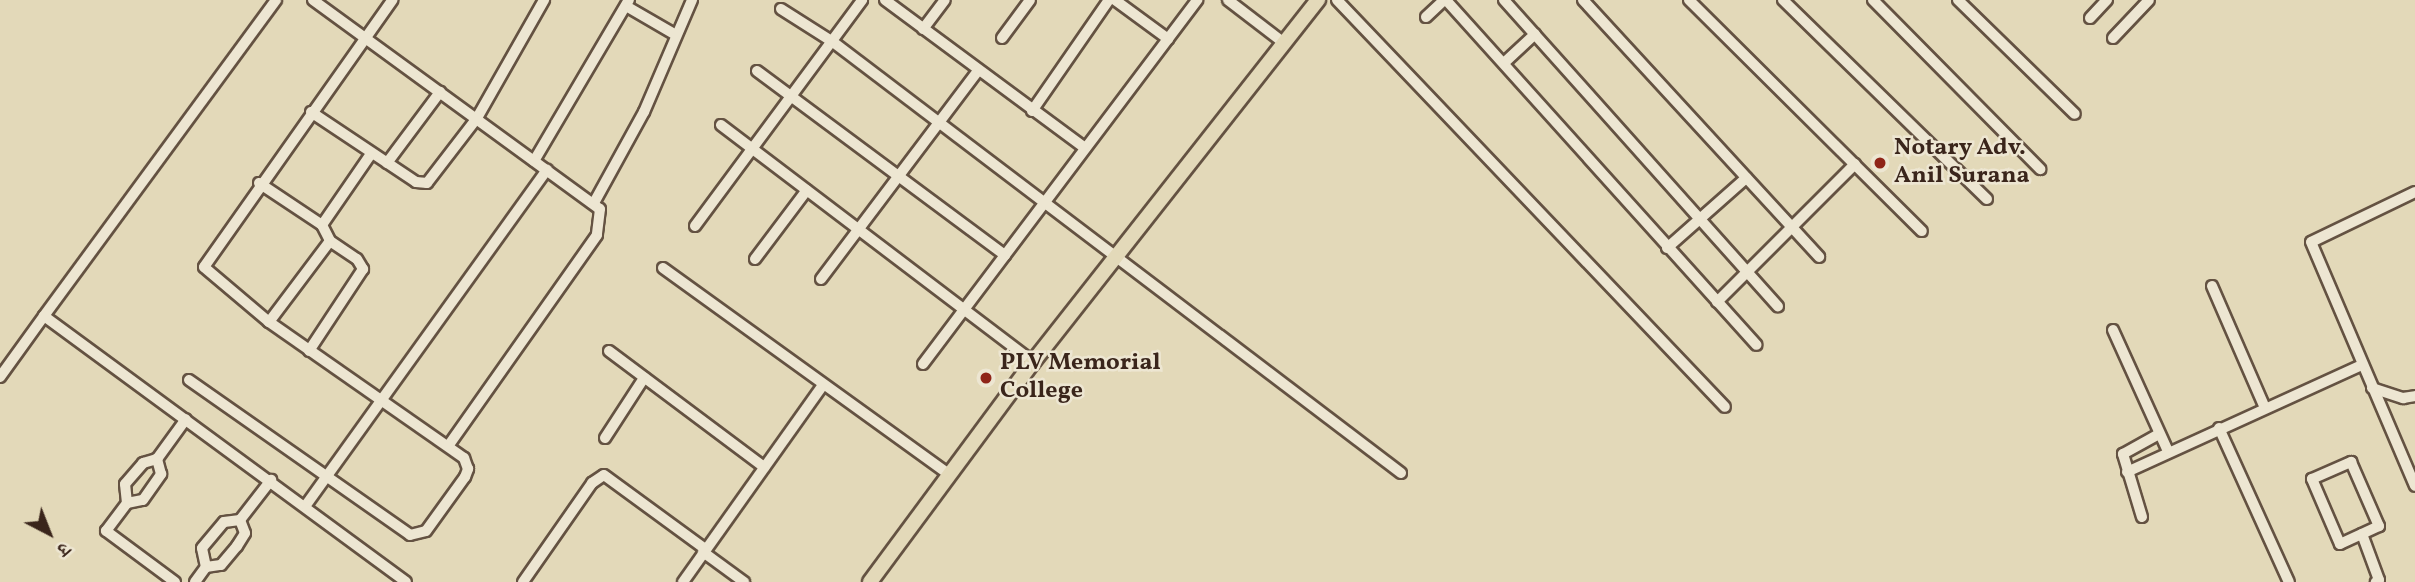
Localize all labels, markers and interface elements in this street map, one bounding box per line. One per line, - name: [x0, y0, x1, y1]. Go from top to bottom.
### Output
- place label: Notary Adv. Anil Surana: [1894, 135, 2030, 191]
- marker: Notary Adv. Anil Surana: [1872, 155, 1888, 171]
- place label: PLV Memorial College: [1000, 350, 1162, 406]
- marker: PLV Memorial College: [978, 370, 994, 386]
- north arrow: [14, 498, 84, 568]
- text: उ: [51, 536, 75, 561]

